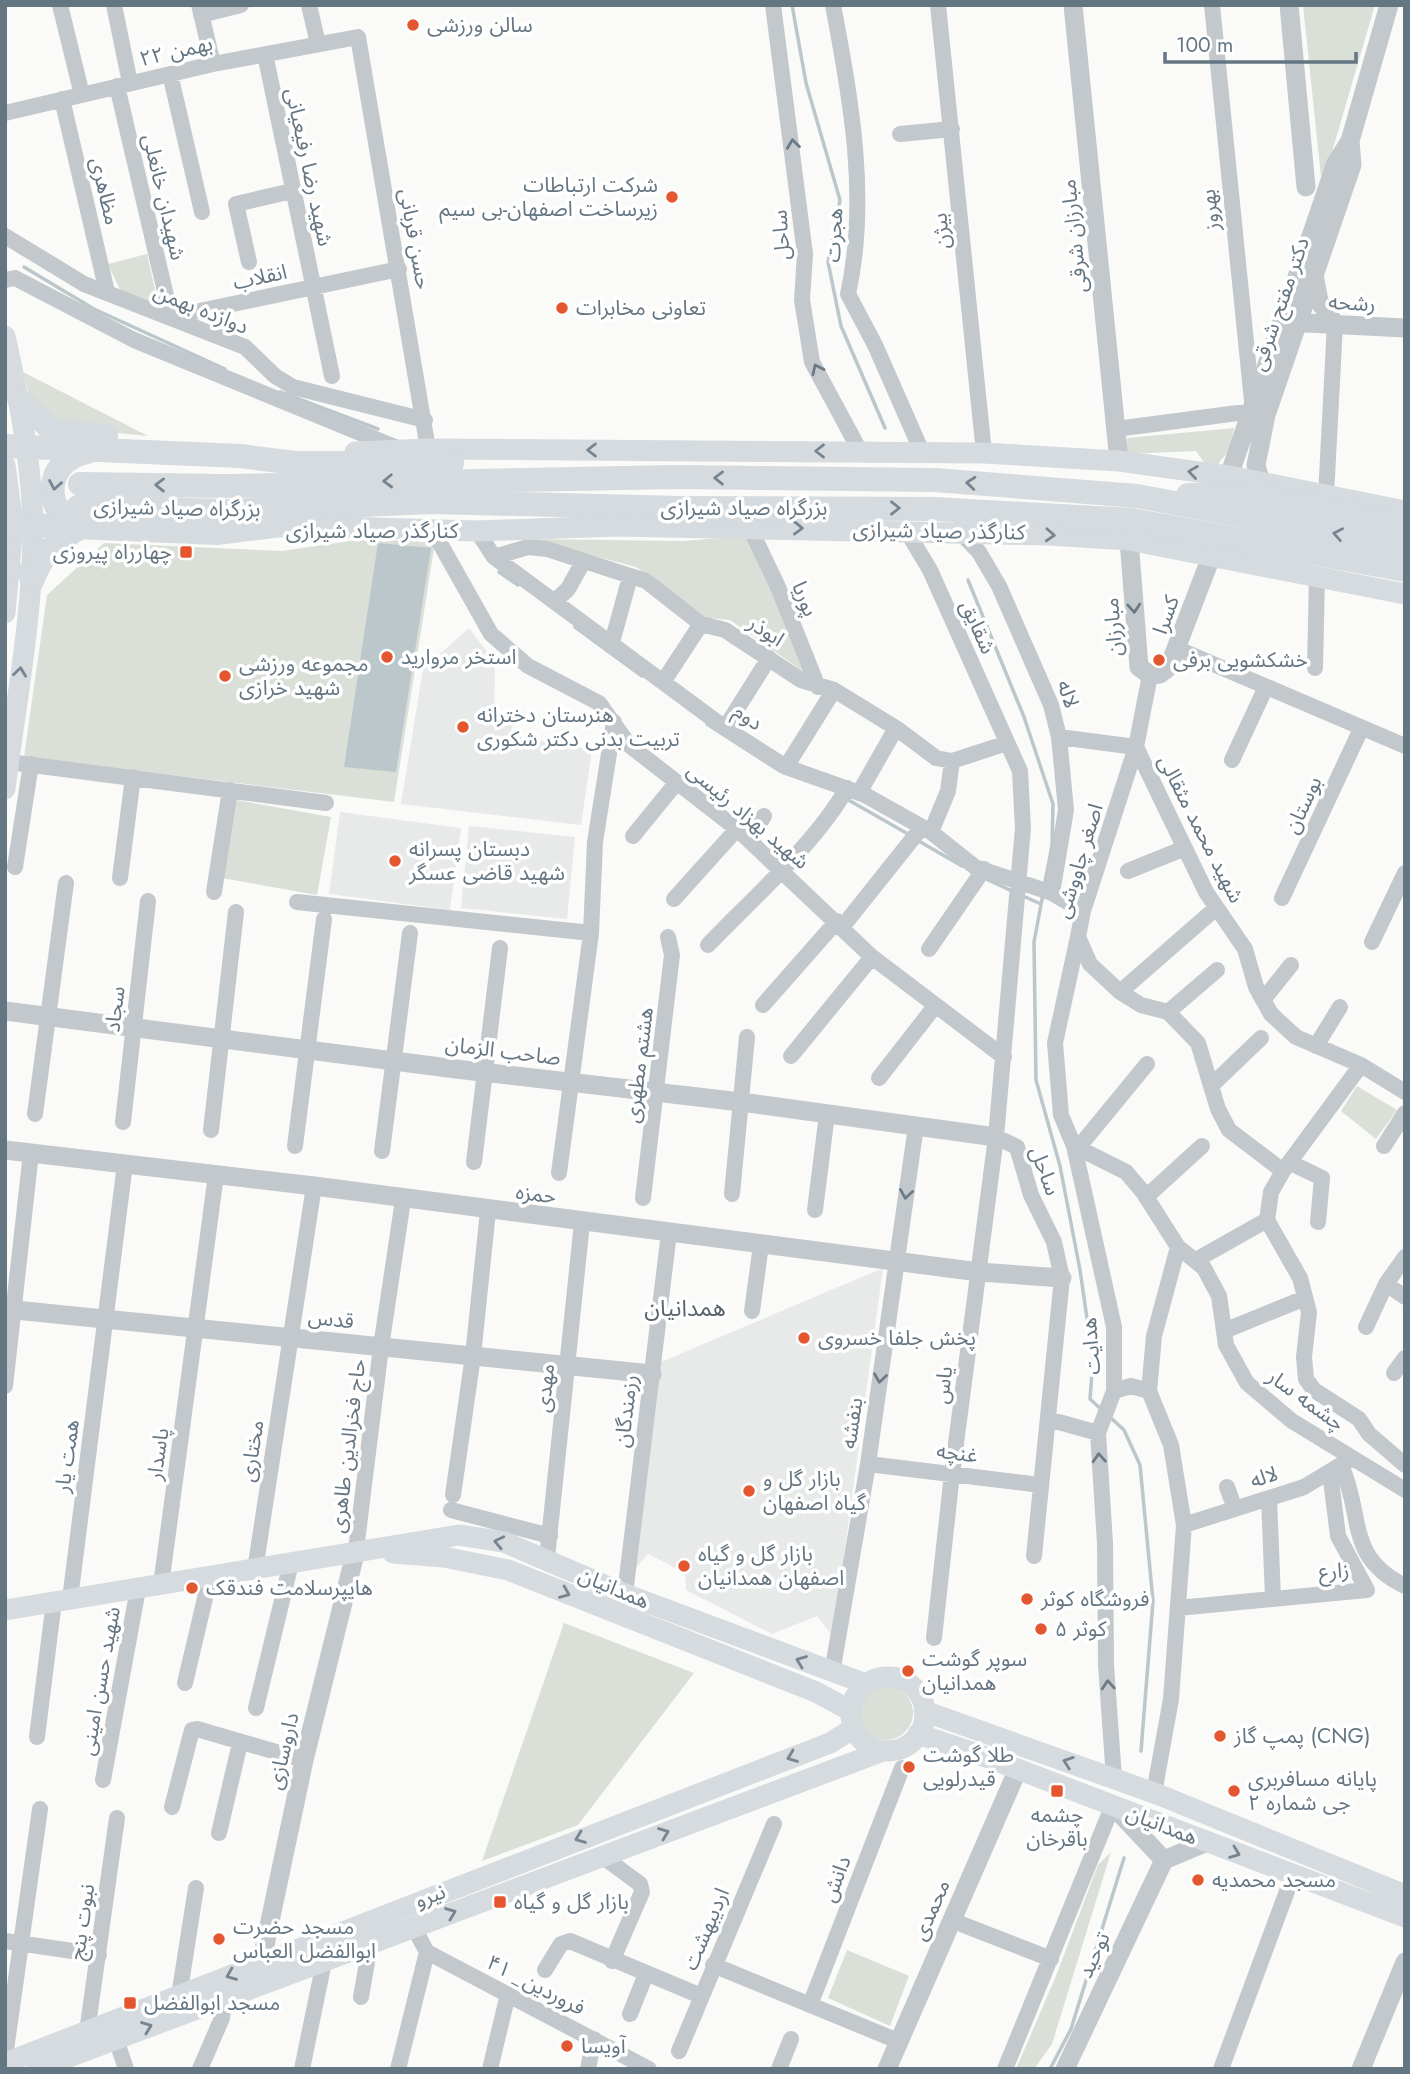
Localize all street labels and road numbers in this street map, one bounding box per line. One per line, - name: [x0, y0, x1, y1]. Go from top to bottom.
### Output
- street label: ۲۲ بهمن: [137, 28, 215, 74]
- street label: شهید رضا رفیعیانی: [278, 85, 340, 249]
- street label: شهیدان خانعلی: [135, 131, 193, 263]
- street label: مظاهری: [83, 154, 127, 228]
- street label: مبارزان شرقی: [1053, 178, 1095, 294]
- street label: حسن قربانی: [391, 186, 439, 292]
- street label: بهروز: [1193, 188, 1227, 233]
- street label: هجرت: [818, 207, 850, 263]
- street label: ساحل: [764, 209, 798, 261]
- street label: بیژن: [924, 211, 958, 251]
- street label: دکتر مفتح شرقی: [1243, 233, 1317, 375]
- street label: انقلاب: [230, 257, 290, 297]
- street label: دوازده بهمن: [149, 276, 253, 342]
- street label: رشحه: [1328, 287, 1376, 319]
- street label: بزرگراه صیاد شیرازی: [93, 492, 261, 524]
- street label: بزرگراه صیاد شیرازی: [660, 493, 828, 523]
- street label: کنارگذر صیاد شیرازی: [852, 514, 1026, 548]
- street label: کنارگذر صیاد شیرازی: [286, 516, 459, 546]
- street label: پوریا: [784, 577, 826, 621]
- street label: کسرا: [1145, 591, 1187, 639]
- street label: شقایق: [953, 595, 1003, 659]
- street label: مبارزان: [1096, 597, 1130, 657]
- street label: ابوذر: [741, 607, 790, 654]
- street label: لاله: [1049, 676, 1087, 712]
- street label: دوم: [727, 696, 769, 739]
- street label: شهید محمد مثقالی: [1151, 750, 1251, 908]
- street label: شهید بهزاد رئیسی: [680, 756, 816, 876]
- street label: بوستان: [1277, 771, 1329, 839]
- street label: اصغر چاووشی: [1047, 800, 1111, 922]
- street label: سجاد: [97, 984, 133, 1034]
- street label: هشتم مطهری: [617, 1005, 661, 1125]
- street label: صاحب الزمان: [444, 1029, 563, 1073]
- street label: ساحل: [1022, 1142, 1068, 1200]
- street label: حمزه: [514, 1177, 558, 1211]
- street label: قدس: [307, 1302, 355, 1336]
- street label: هدایت: [1074, 1316, 1108, 1376]
- street label: حاج فخرالدین طاهری: [322, 1357, 374, 1535]
- street label: چشمه سار: [1260, 1361, 1351, 1438]
- street label: مهدی: [528, 1362, 562, 1414]
- street label: یاس: [926, 1364, 960, 1406]
- street label: رزمندگان: [607, 1373, 645, 1449]
- street label: بنفشه: [834, 1396, 870, 1450]
- street label: همت یار: [47, 1417, 87, 1495]
- street label: مختاری: [232, 1418, 272, 1484]
- street label: پاسدار: [139, 1426, 177, 1483]
- street label: غنچه: [935, 1436, 979, 1470]
- street label: لاله: [1246, 1458, 1282, 1496]
- street label: زارع: [1318, 1555, 1350, 1587]
- street label: همدانیان: [574, 1560, 654, 1616]
- street label: شهید حسن امینی: [72, 1604, 128, 1758]
- street label: داروسازی: [260, 1709, 306, 1793]
- street label: همدانیان: [1122, 1798, 1202, 1852]
- street label: دانش: [814, 1852, 858, 1906]
- street label: محمدی: [904, 1875, 958, 1945]
- street label: نیرو: [410, 1876, 450, 1916]
- street label: نبوت پنج: [62, 1882, 102, 1962]
- street label: اردیبهشت: [675, 1883, 737, 1975]
- street label: توحید: [1070, 1927, 1118, 1983]
- street label: ۴۱ _فروردین: [482, 1947, 590, 2023]

